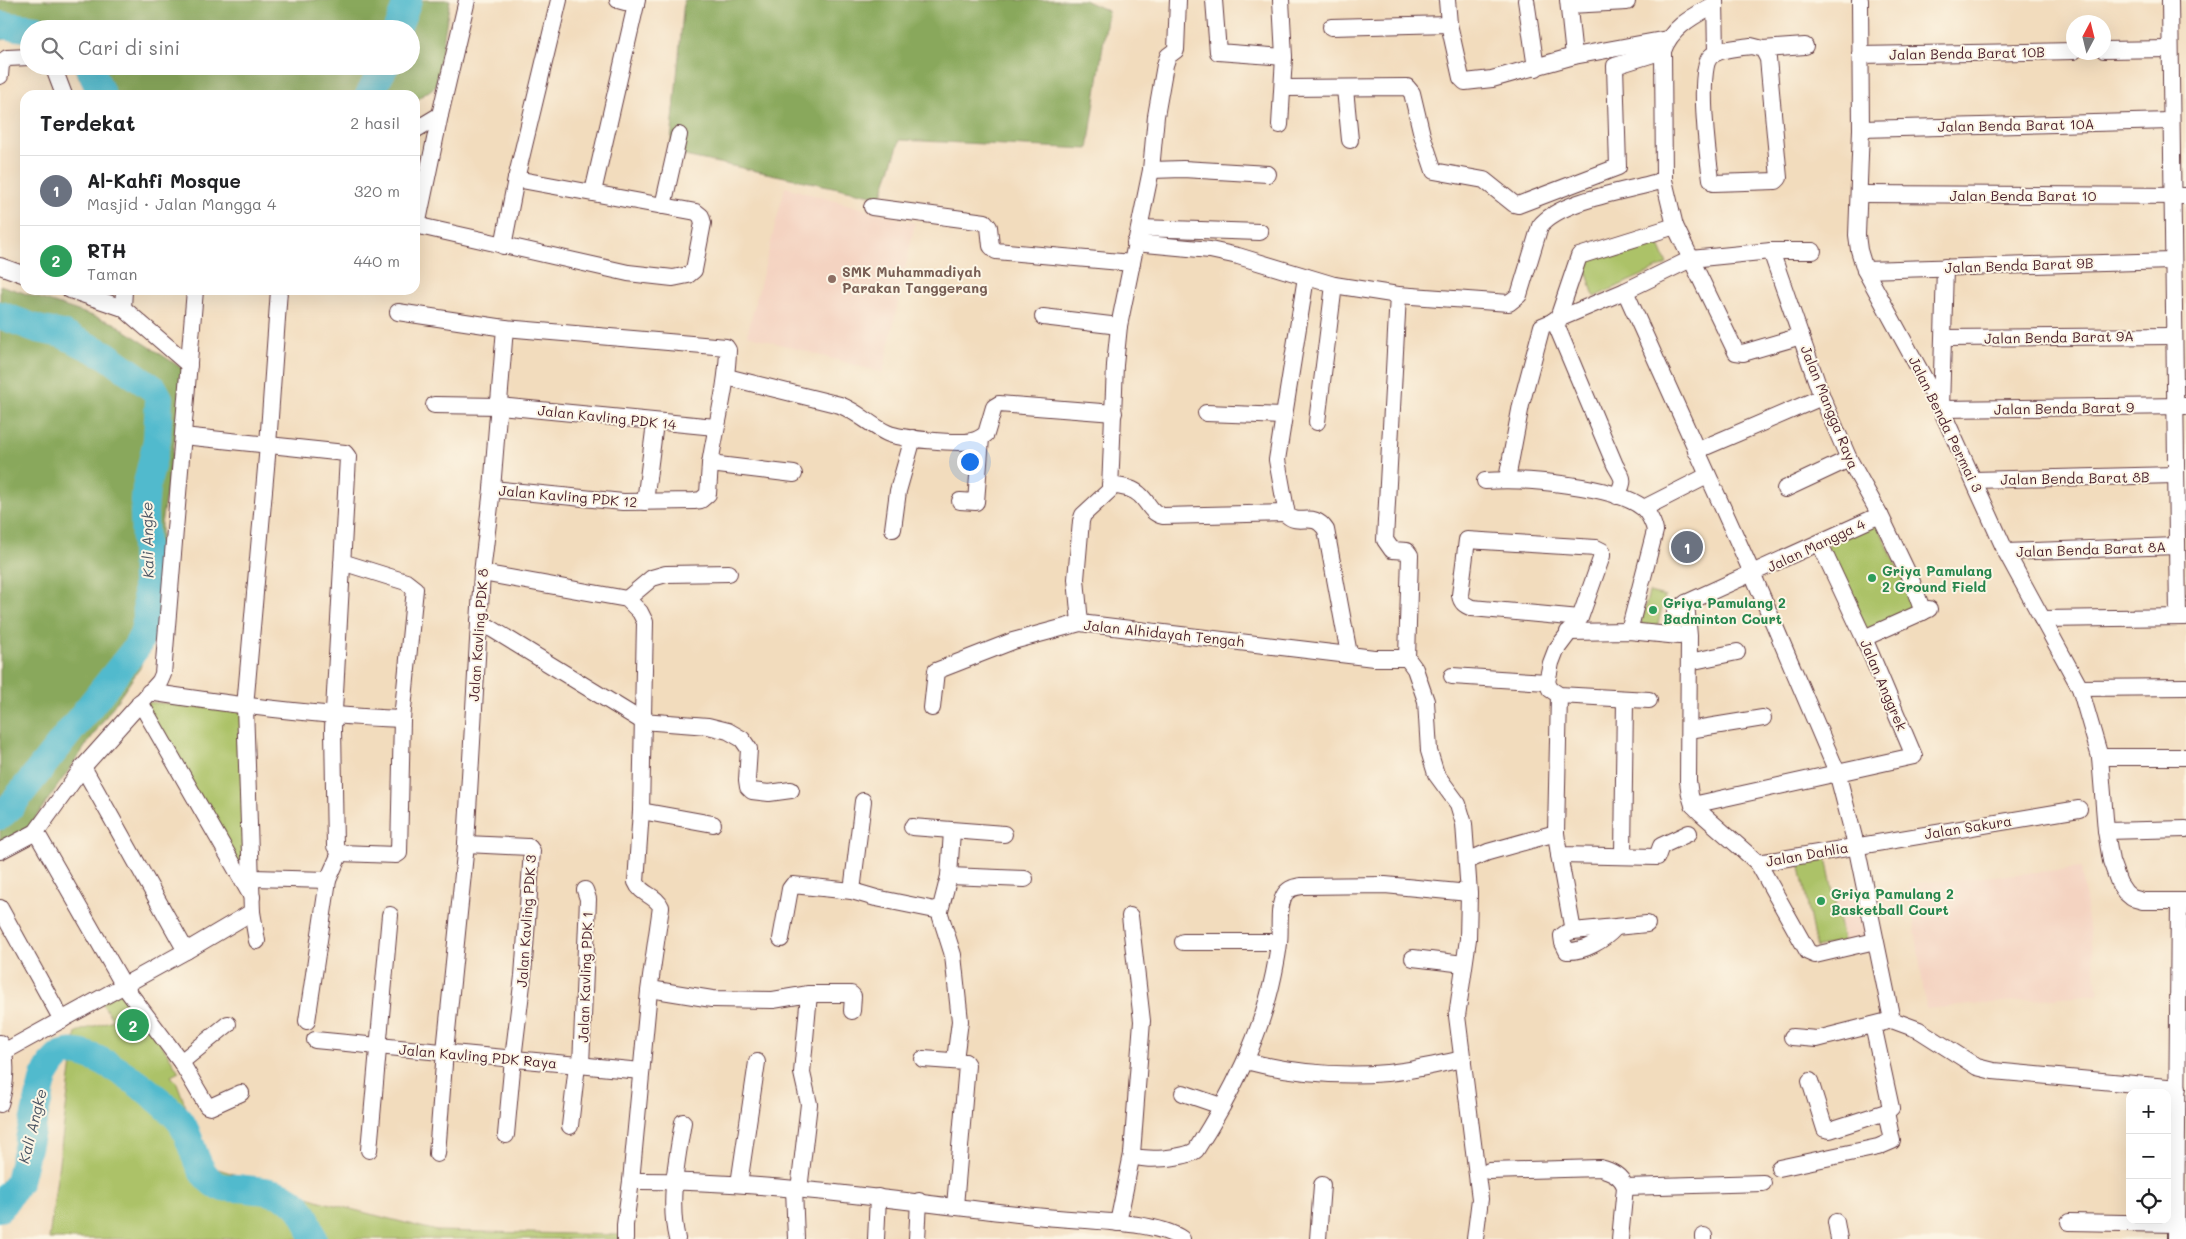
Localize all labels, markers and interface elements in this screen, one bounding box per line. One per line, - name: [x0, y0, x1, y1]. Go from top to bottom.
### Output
- north arrow: [2066, 15, 2111, 60]
- search box: [20, 20, 420, 75]
- icon: search: [38, 34, 66, 62]
- text: Cari di sini: [78, 35, 180, 60]
- street label: Jalan Benda Barat 10B: [1889, 42, 2045, 64]
- text: Terdekat: [40, 109, 135, 136]
- text: 2 hasil: [350, 112, 400, 133]
- street label: Jalan Benda Barat 10A: [1938, 114, 2094, 136]
- text: Al-Kahfi Mosque: [87, 168, 241, 193]
- text: 1: [52, 180, 60, 201]
- text: 320 m: [354, 180, 400, 201]
- street label: Jalan Benda Barat 10: [1950, 186, 2097, 205]
- text: Masjid · Jalan Mangga 4: [87, 193, 276, 214]
- text: RTH: [87, 238, 127, 263]
- text: 2: [52, 250, 60, 271]
- text: 440 m: [353, 250, 400, 271]
- street label: Jalan Benda Barat 9B: [1944, 253, 2094, 277]
- place label: SMK Muhammadiyah Parakan Tanggerang: [842, 262, 987, 297]
- text: Taman: [87, 263, 137, 284]
- marker: SMK Muhammadiyah Parakan Tanggerang: [826, 273, 838, 285]
- street label: Jalan Benda Barat 9A: [1984, 326, 2134, 348]
- street label: Jalan Mangga Raya: [1797, 342, 1863, 472]
- street label: Jalan Benda Permai 3: [1905, 353, 1987, 495]
- street label: Jalan Benda Barat 9: [1994, 397, 2134, 419]
- street label: Jalan Kavling PDK 14: [537, 400, 678, 434]
- your location: [957, 449, 983, 475]
- street label: Jalan Benda Barat 8B: [2000, 467, 2150, 489]
- street label: Jalan Kavling PDK 12: [498, 480, 638, 512]
- water label: Kali Angke: [136, 502, 158, 578]
- street label: Jalan Mangga 4: [1764, 514, 1869, 576]
- pin: 1: [1671, 528, 1703, 566]
- street label: Jalan Benda Barat 8A: [2016, 537, 2166, 561]
- place label: Griya Pamulang 2 Ground Field: [1882, 561, 1992, 596]
- street label: Jalan Kavling PDK 8: [464, 568, 492, 702]
- marker: Griya Pamulang 2 Ground Field: [1866, 572, 1878, 584]
- place label: Griya Pamulang 2 Badminton Court: [1663, 593, 1786, 628]
- marker: Griya Pamulang 2 Badminton Court: [1647, 604, 1659, 616]
- street label: Jalan Alhidayah Tengah: [1083, 615, 1245, 651]
- street label: Jalan Anggrek: [1856, 636, 1912, 734]
- street label: Jalan Sakura: [1923, 811, 2013, 843]
- street label: Jalan Dahlia: [1764, 837, 1850, 871]
- street label: Jalan Kavling PDK 3: [512, 854, 540, 988]
- place label: Griya Pamulang 2 Basketball Court: [1831, 884, 1954, 919]
- marker: Griya Pamulang 2 Basketball Court: [1815, 895, 1827, 907]
- street label: Jalan Kavling PDK 1: [573, 911, 597, 1043]
- pin: 2: [117, 1006, 149, 1044]
- street label: Jalan Kavling PDK Raya: [398, 1040, 558, 1072]
- water label: Kali Angke: [13, 1087, 51, 1165]
- map controls: [2126, 1089, 2171, 1224]
- button: +: [2126, 1089, 2171, 1134]
- button: −: [2126, 1134, 2171, 1179]
- button: locate: [2126, 1179, 2171, 1224]

